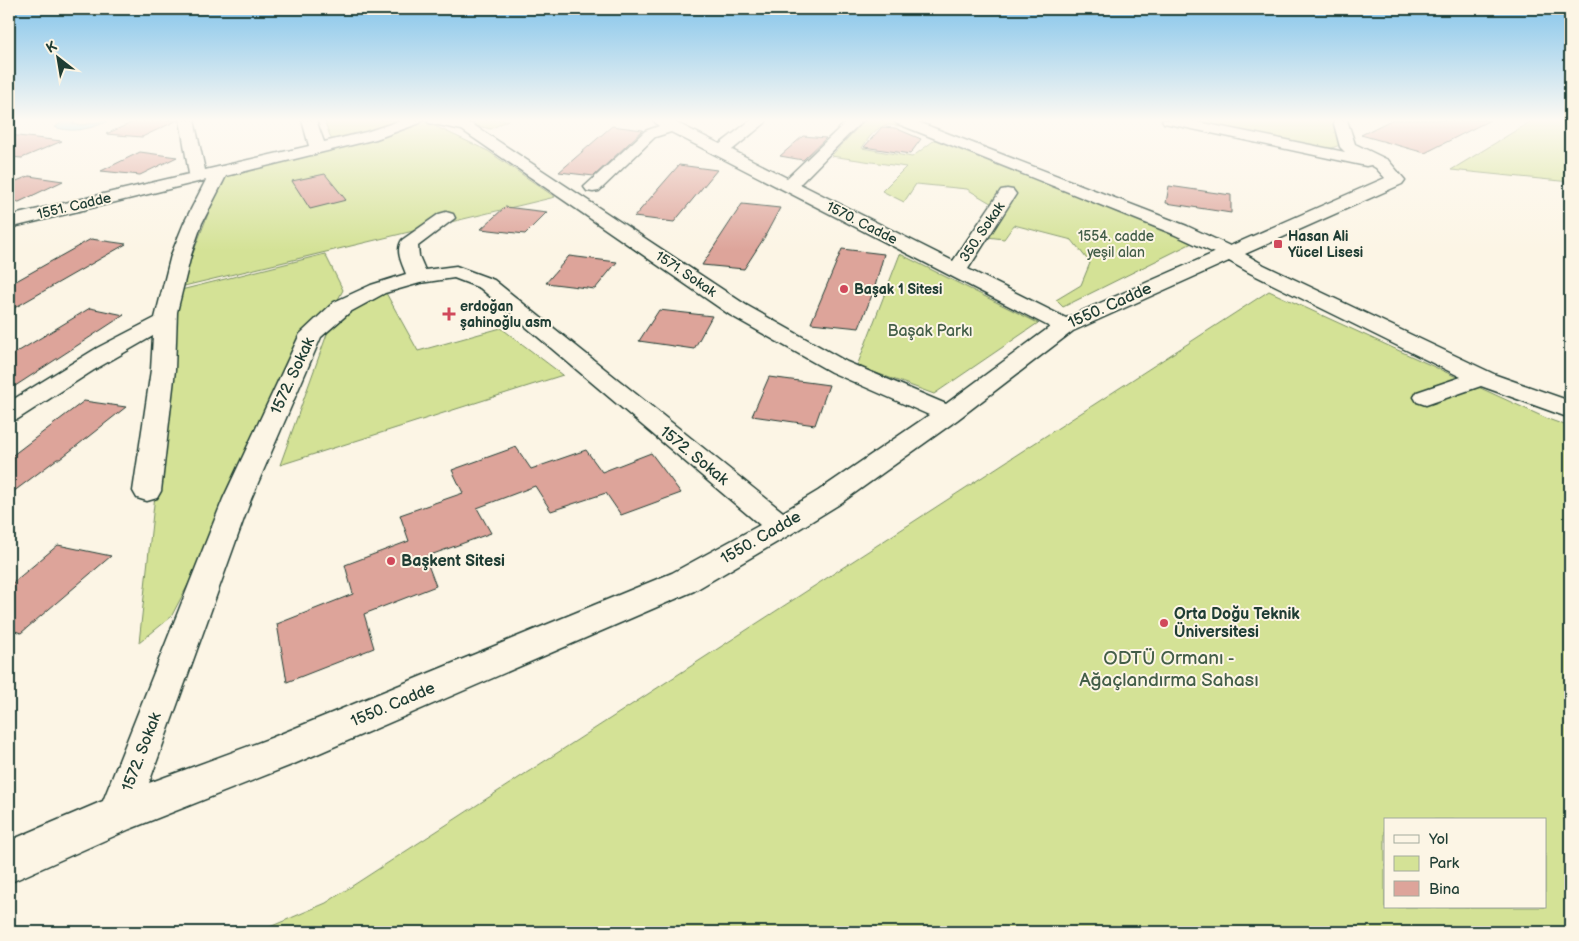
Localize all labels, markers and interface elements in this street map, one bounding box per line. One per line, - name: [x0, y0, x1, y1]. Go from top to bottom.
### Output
- north arrow: [32, 32, 82, 82]
- text: K: [43, 37, 60, 57]
- street label: 1551. Cadde: [35, 189, 113, 223]
- street label: 1570. Cadde: [824, 198, 900, 248]
- street label: 350. Sokak: [956, 199, 1008, 265]
- park label: 1554. cadde yeşil alan: [1078, 228, 1154, 261]
- place label: Hasan Ali Yücel Lisesi: [1288, 228, 1363, 261]
- marker: Hasan Ali Yücel Lisesi: [1272, 238, 1284, 250]
- street label: 1571. Sokak: [652, 247, 720, 301]
- street label: 1550. Cadde: [1065, 279, 1155, 333]
- place label: Başak 1 Sitesi: [854, 281, 942, 298]
- marker: Başak 1 Sitesi: [838, 283, 850, 295]
- place label: erdoğan şahinoğlu asm: [460, 298, 552, 331]
- marker: erdoğan şahinoğlu asm: [442, 307, 456, 321]
- park label: Başak Parkı: [887, 322, 973, 341]
- street label: 1572. Sokak: [267, 334, 319, 418]
- street label: 1572. Sokak: [656, 422, 732, 490]
- street label: 1550. Cadde: [717, 507, 805, 569]
- place label: Başkent Sitesi: [401, 552, 505, 571]
- marker: Başkent Sitesi: [385, 555, 397, 567]
- place label: Orta Doğu Teknik Üniversitesi: [1174, 605, 1300, 642]
- marker: Orta Doğu Teknik Üniversitesi: [1158, 617, 1170, 629]
- park label: ODTÜ Ormanı - Ağaçlandırma Sahası: [1079, 647, 1259, 692]
- street label: 1550. Cadde: [348, 679, 438, 731]
- street label: 1572. Sokak: [118, 710, 166, 794]
- legend: [1384, 818, 1546, 908]
- text: Yol: [1428, 830, 1448, 849]
- text: Park: [1429, 854, 1460, 873]
- text: Bina: [1429, 880, 1460, 899]

